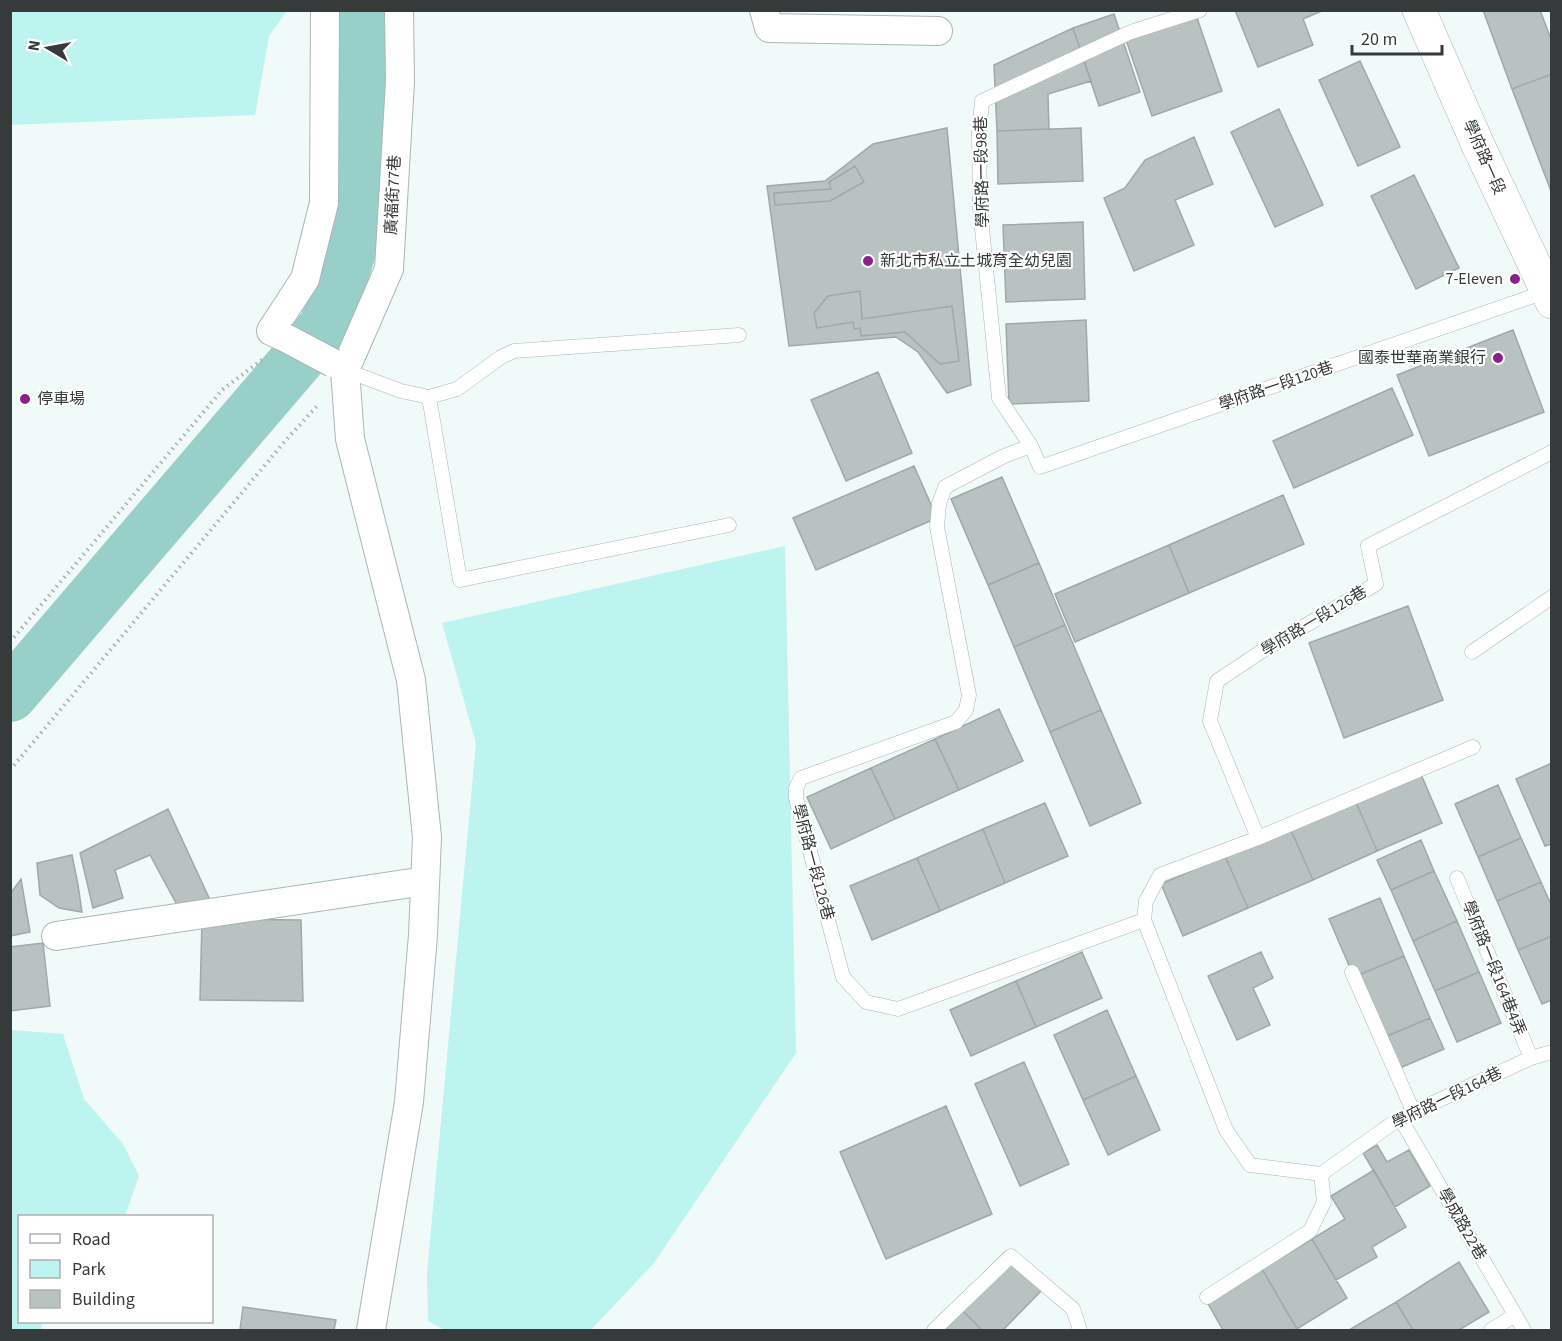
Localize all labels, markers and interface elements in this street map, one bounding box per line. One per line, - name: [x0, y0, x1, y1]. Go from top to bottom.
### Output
- north arrow: [18, 18, 78, 78]
- scale bar: [1352, 18, 1442, 56]
- text: 20 m: [1361, 27, 1397, 52]
- text: N: [22, 38, 46, 53]
- street label: 學府路一段98巷: [970, 116, 994, 228]
- street label: 學府路一段: [1458, 116, 1510, 198]
- street label: 廣福街77巷: [380, 155, 406, 235]
- place label: 新北市私立土城育全幼兒園: [880, 250, 1072, 272]
- marker: 新北市私立土城育全幼兒園: [861, 254, 875, 268]
- place label: 7-Eleven: [1445, 268, 1503, 290]
- marker: 7-Eleven: [1508, 272, 1522, 286]
- place label: 國泰世華商業銀行: [1358, 347, 1486, 369]
- marker: 國泰世華商業銀行: [1491, 351, 1505, 365]
- street label: 學府路一段120巷: [1216, 356, 1336, 416]
- place label: 停車場: [37, 388, 85, 410]
- marker: 停車場: [18, 392, 32, 406]
- street label: 學府路一段126巷: [1257, 581, 1371, 661]
- street label: 學府路一段126巷: [787, 801, 839, 923]
- street label: 學府路一段164巷4弄: [1457, 897, 1531, 1039]
- street label: 學府路一段164巷: [1388, 1062, 1506, 1134]
- street label: 學成路22巷: [1432, 1184, 1492, 1264]
- legend: [18, 1215, 213, 1323]
- text: Road: [72, 1227, 111, 1252]
- text: Park: [72, 1257, 106, 1282]
- text: Building: [72, 1287, 135, 1312]

